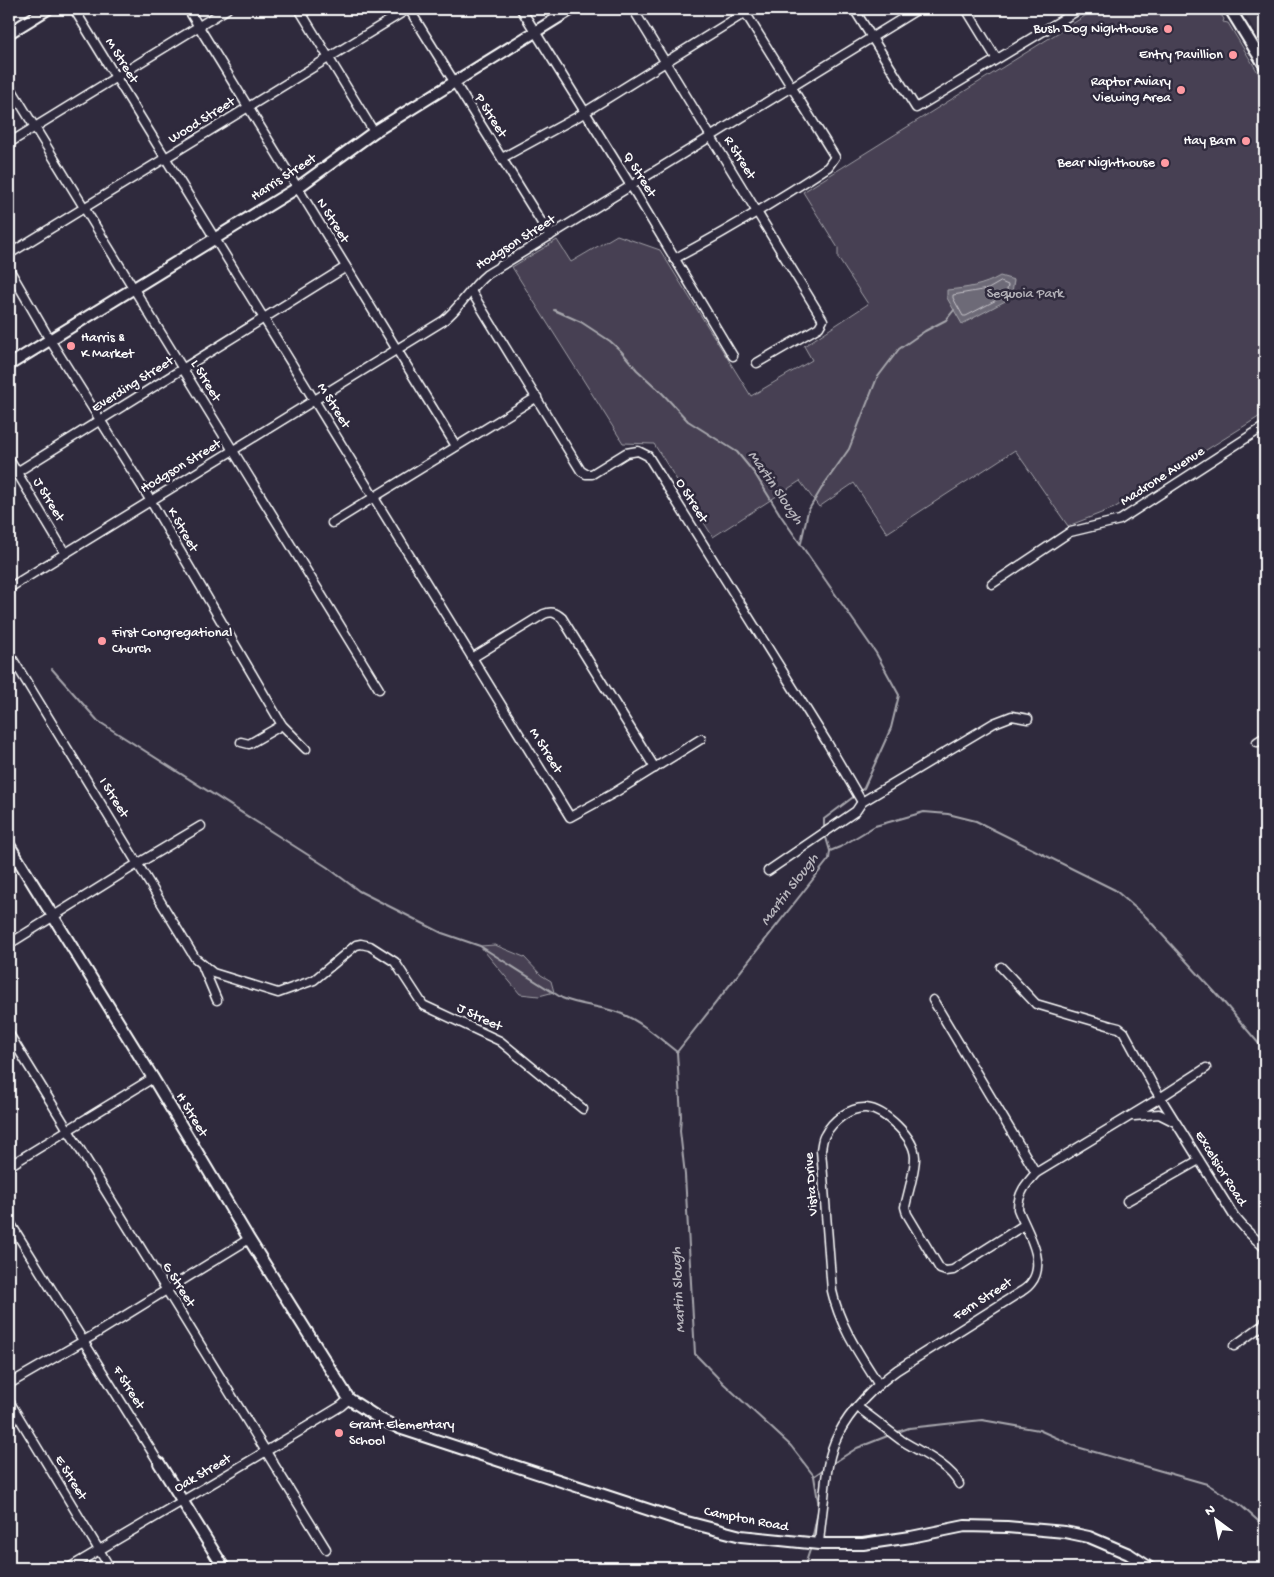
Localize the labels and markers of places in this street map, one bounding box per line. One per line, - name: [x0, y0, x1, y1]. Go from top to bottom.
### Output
- place label: Bush Dog Nighthouse: [1033, 21, 1159, 38]
- marker: Bush Dog Nighthouse: [1162, 23, 1174, 35]
- place label: Entry Pavillion: [1139, 47, 1223, 64]
- marker: Entry Pavillion: [1227, 49, 1239, 61]
- place label: Raptor Aviary Viewing Area: [1091, 74, 1172, 107]
- marker: Raptor Aviary Viewing Area: [1175, 84, 1187, 96]
- place label: Hay Barn: [1183, 133, 1236, 150]
- marker: Hay Barn: [1240, 135, 1252, 147]
- place label: Bear Nighthouse: [1056, 155, 1156, 172]
- marker: Bear Nighthouse: [1159, 157, 1171, 169]
- place label: Harris & K Market: [81, 330, 135, 363]
- marker: Harris & K Market: [65, 340, 77, 352]
- place label: First Congregational Church: [111, 625, 232, 658]
- marker: First Congregational Church: [96, 635, 108, 647]
- place label: Grant Elementary School: [349, 1417, 455, 1450]
- marker: Grant Elementary School: [333, 1427, 345, 1439]

